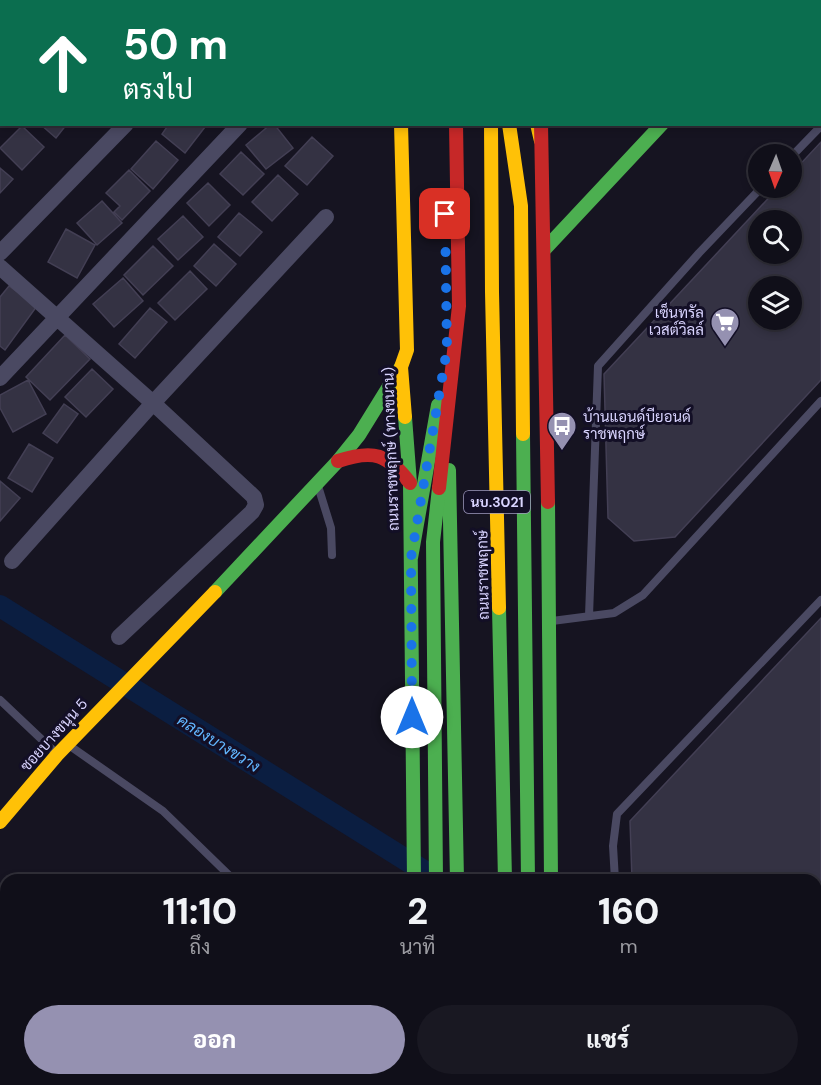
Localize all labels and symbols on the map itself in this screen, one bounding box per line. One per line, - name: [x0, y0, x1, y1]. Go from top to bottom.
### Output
- north arrow: [748, 144, 802, 198]
- pin: [419, 188, 470, 239]
- place label: เซ็นทรัล เวสต์วิลล์: [649, 302, 704, 340]
- supermarket icon: เซ็นทรัล เวสต์วิลล์: [709, 306, 741, 348]
- street label: ถนนราชพฤกษ์ (ทางขนาน): [378, 367, 404, 531]
- place label: บ้านแอนด์บียอนด์ ราชพฤกษ์: [583, 407, 691, 444]
- bus stop icon: บ้านแอนด์บียอนด์ ราชพฤกษ์: [546, 410, 578, 452]
- road number: นบ.3021: [464, 491, 530, 513]
- street label: ถนนราชพฤกษ์: [472, 529, 494, 620]
- position arrow: [380, 685, 444, 749]
- street label: ซอยบางขนุน 5: [16, 694, 93, 776]
- water label: คลองบางขวาง: [173, 710, 264, 777]

